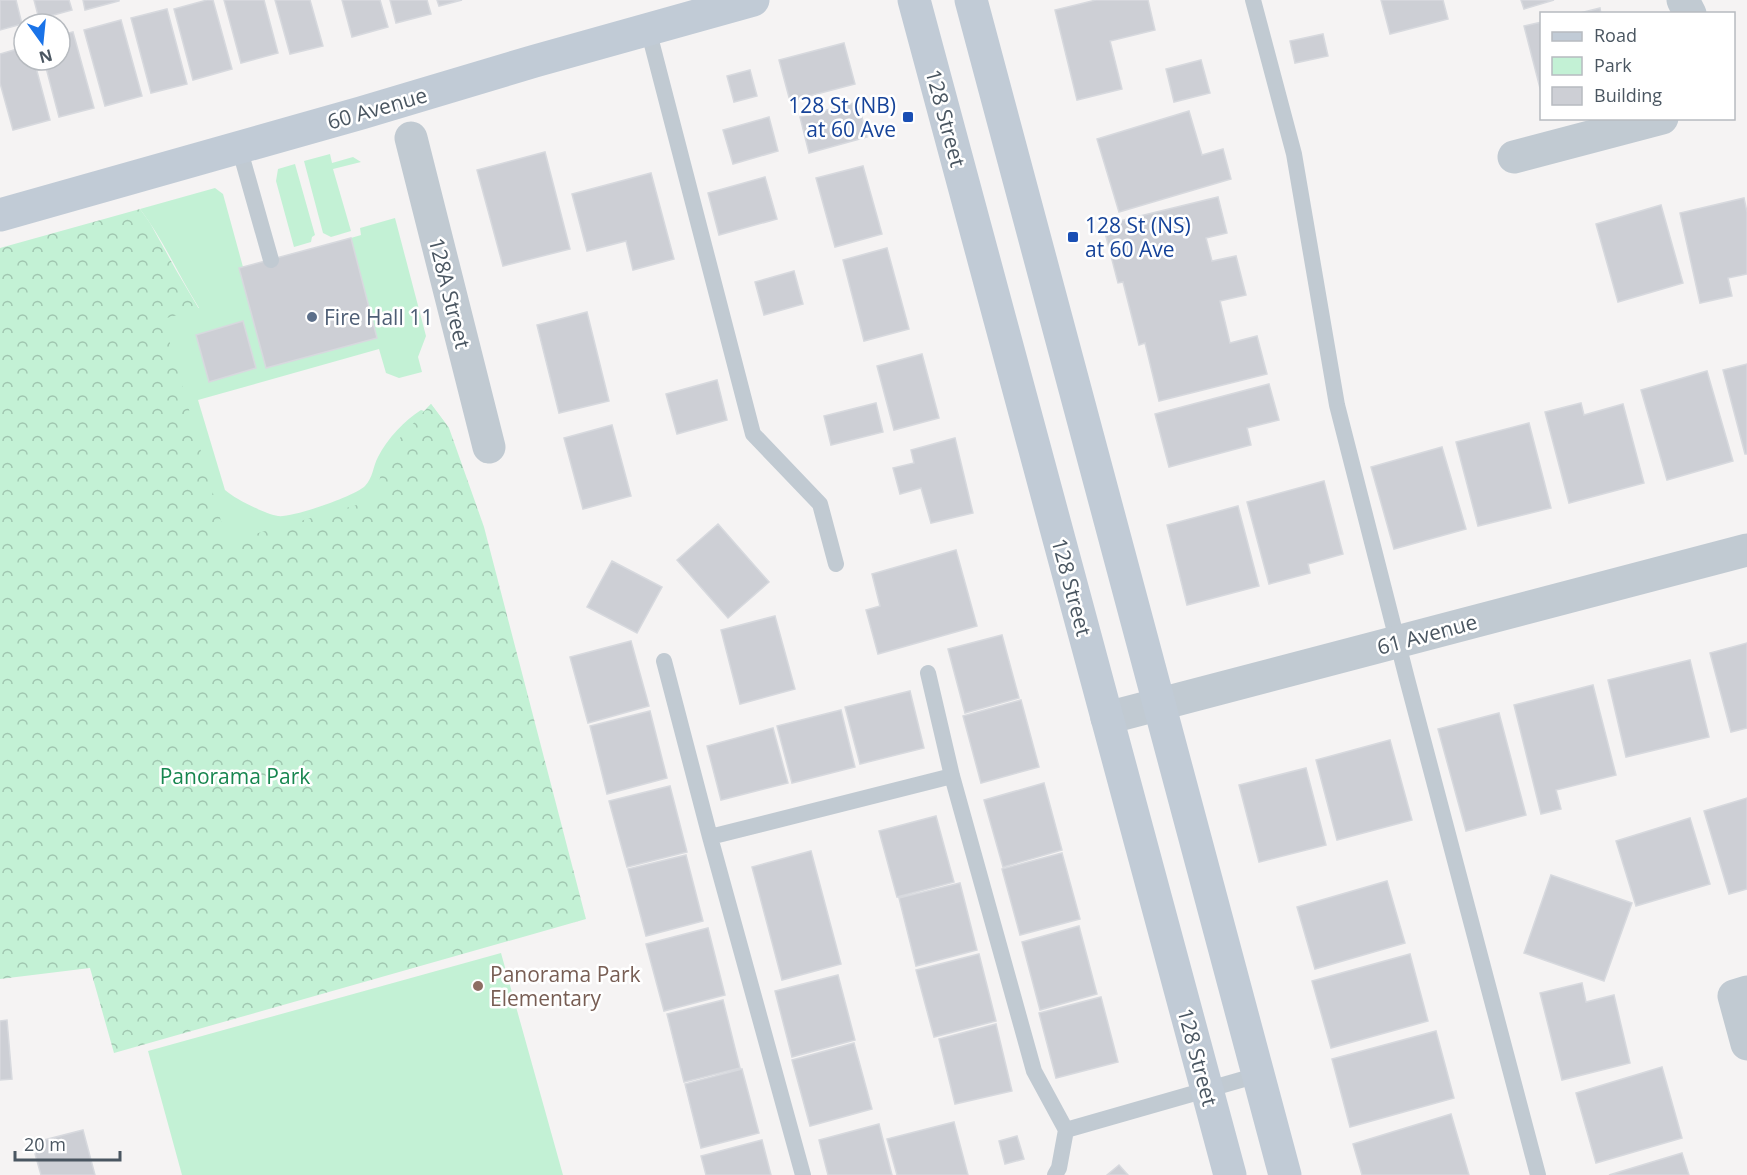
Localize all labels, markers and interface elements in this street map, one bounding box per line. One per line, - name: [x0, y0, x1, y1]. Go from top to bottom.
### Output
- north arrow: [12, 12, 72, 72]
- legend: [1540, 12, 1735, 120]
- text: Road: [1594, 23, 1637, 47]
- text: N: [37, 44, 55, 69]
- text: Park: [1594, 53, 1632, 77]
- street label: 128 Street: [920, 66, 972, 170]
- street label: 60 Avenue: [324, 80, 430, 136]
- text: Building: [1594, 83, 1662, 107]
- place label: 128 St (NB) at 60 Ave: [788, 91, 896, 143]
- marker: 128 St (NB) at 60 Ave: [901, 110, 915, 124]
- place label: 128 St (NS) at 60 Ave: [1085, 211, 1191, 263]
- marker: 128 St (NS) at 60 Ave: [1066, 230, 1080, 244]
- street label: 128A Street: [423, 235, 477, 351]
- place label: Fire Hall 11: [324, 303, 433, 331]
- marker: Fire Hall 11: [305, 310, 319, 324]
- street label: 128 Street: [1046, 535, 1098, 639]
- street label: 61 Avenue: [1374, 607, 1480, 661]
- park label: Panorama Park: [160, 762, 310, 790]
- place label: Panorama Park Elementary: [490, 960, 641, 1012]
- marker: Panorama Park Elementary: [471, 979, 485, 993]
- street label: 128 Street: [1172, 1005, 1224, 1109]
- scale bar: [15, 1124, 120, 1162]
- text: 20 m: [24, 1132, 66, 1156]

